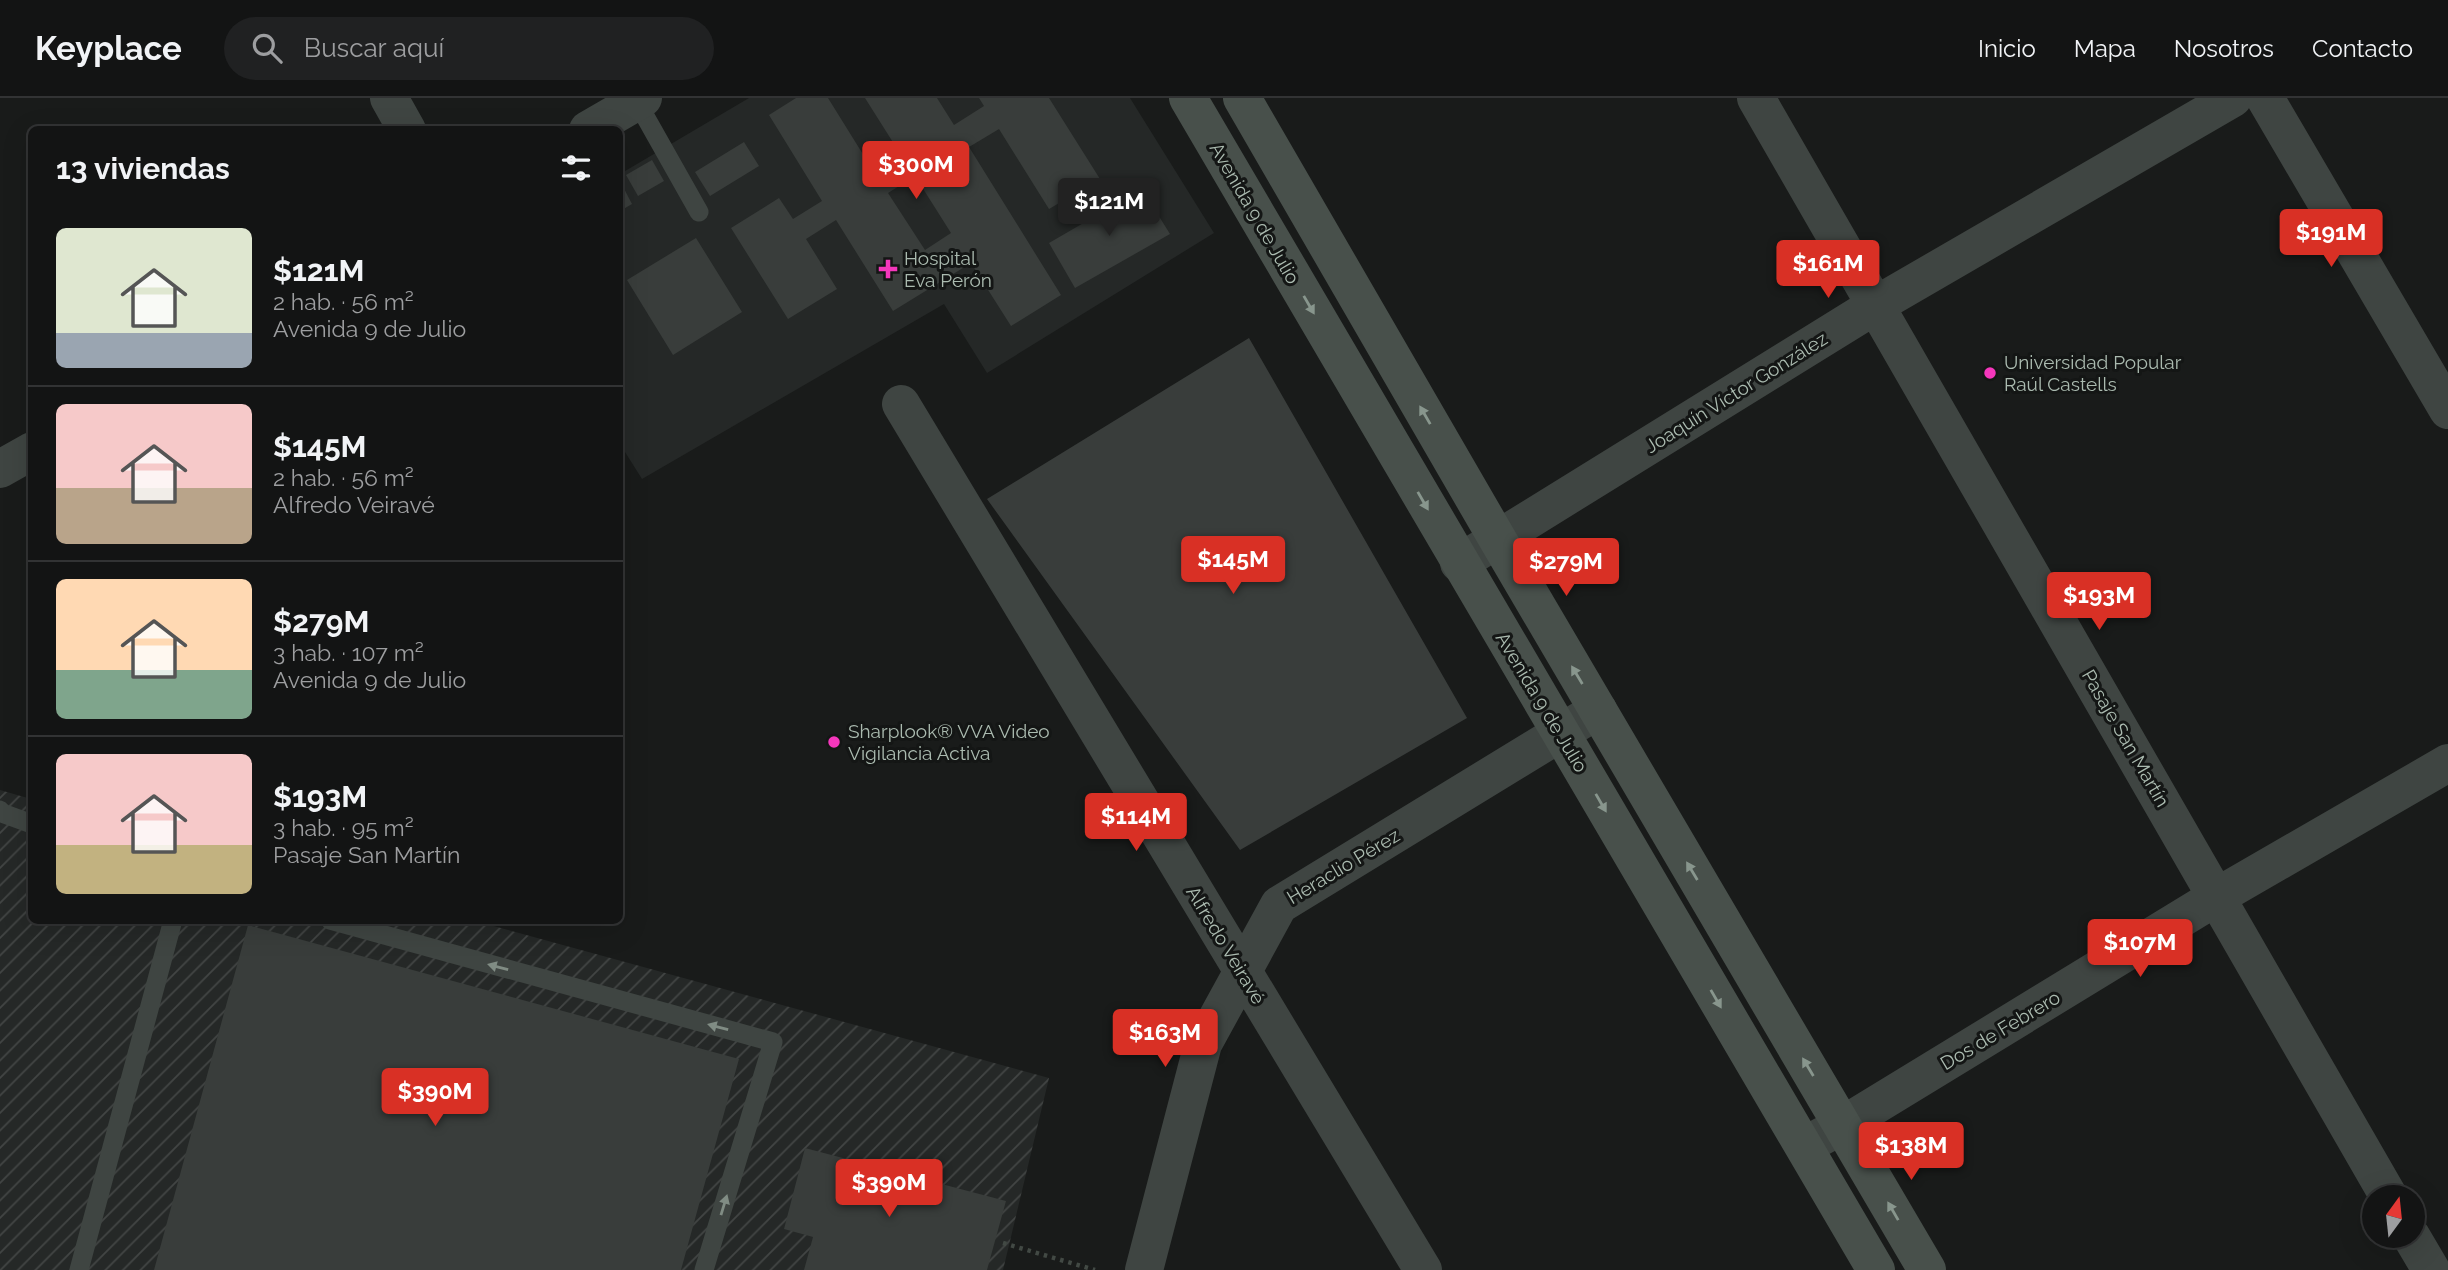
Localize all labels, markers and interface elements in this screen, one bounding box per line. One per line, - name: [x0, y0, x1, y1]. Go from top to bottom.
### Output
- search box: [224, 17, 714, 80]
- text: Keyplace: [35, 29, 182, 68]
- icon: search: [248, 29, 286, 67]
- text: Buscar aquí: [304, 33, 444, 63]
- text: Inicio: [1978, 34, 2036, 63]
- text: Mapa: [2074, 34, 2136, 63]
- text: Nosotros: [2174, 34, 2274, 63]
- text: Contacto: [2312, 34, 2413, 63]
- street label: Avenida 9 de Julio: [1206, 138, 1304, 288]
- pin: $300M: [867, 141, 965, 201]
- icon: filters: [557, 149, 595, 187]
- text: $300M: [878, 150, 954, 177]
- text: 13 viviendas: [56, 151, 230, 186]
- pin: $121M: [1060, 178, 1158, 238]
- text: $121M: [1074, 187, 1144, 214]
- pin: $191M: [2282, 209, 2380, 269]
- text: $191M: [2296, 218, 2366, 245]
- pin: $161M: [1779, 240, 1877, 300]
- place label: Hospital Eva Perón: [904, 247, 992, 291]
- text: $161M: [1792, 249, 1864, 276]
- text: $121M: [273, 253, 365, 288]
- icon: home: [112, 256, 196, 340]
- marker: Hospital Eva Perón: [878, 259, 898, 279]
- text: 2 hab. · 56 m²: [273, 288, 414, 315]
- one-way arrow: [1302, 295, 1314, 315]
- text: Avenida 9 de Julio: [273, 315, 466, 342]
- street label: Joaquín Víctor González: [1641, 327, 1831, 457]
- place label: Universidad Popular Raúl Castells: [2004, 351, 2182, 395]
- marker: Universidad Popular Raúl Castells: [1982, 365, 1998, 381]
- one-way arrow: [1419, 405, 1431, 424]
- text: $145M: [273, 429, 367, 464]
- icon: home: [112, 432, 196, 516]
- text: 2 hab. · 56 m²: [273, 464, 414, 491]
- text: Alfredo Veiravé: [273, 491, 435, 518]
- one-way arrow: [1417, 492, 1429, 511]
- pin: $145M: [1184, 536, 1282, 596]
- pin: $279M: [1517, 538, 1615, 598]
- text: $145M: [1197, 545, 1269, 572]
- text: $279M: [1529, 547, 1603, 574]
- pin: $193M: [2050, 573, 2148, 632]
- text: $193M: [2063, 581, 2135, 608]
- text: $279M: [273, 604, 369, 639]
- icon: home: [112, 607, 196, 691]
- street label: Avenida 9 de Julio: [1491, 628, 1593, 776]
- text: 3 hab. · 107 m²: [273, 639, 424, 666]
- one-way arrow: [1571, 665, 1583, 684]
- street label: Pasaje San Martín: [2078, 665, 2174, 811]
- text: Avenida 9 de Julio: [273, 666, 466, 693]
- place label: Sharplook® VVA Video Vigilancia Activa: [848, 720, 1050, 764]
- marker: Sharplook® VVA Video Vigilancia Activa: [826, 734, 842, 750]
- text: $193M: [273, 779, 367, 814]
- icon: home: [112, 782, 196, 866]
- one-way arrow: [1595, 793, 1608, 812]
- pin: $114M: [1087, 794, 1185, 853]
- text: $114M: [1101, 802, 1171, 829]
- text: 3 hab. · 95 m²: [273, 814, 414, 841]
- street label: Heraclio Pérez: [1283, 824, 1403, 908]
- text: Pasaje San Martín: [273, 841, 460, 868]
- one-way arrow: [1686, 861, 1699, 880]
- street label: Alfredo Veiravé: [1182, 882, 1270, 1008]
- pin: $107M: [2091, 920, 2189, 979]
- text: $107M: [2104, 928, 2176, 955]
- one-way arrow: [487, 961, 508, 971]
- street label: Dos de Febrero: [1936, 986, 2064, 1074]
- one-way arrow: [1710, 990, 1722, 1009]
- pin: $163M: [1116, 1010, 1214, 1069]
- text: $163M: [1129, 1018, 1201, 1045]
- one-way arrow: [706, 1021, 728, 1032]
- one-way arrow: [1802, 1057, 1814, 1076]
- pin: $390M: [386, 1068, 484, 1128]
- text: $390M: [398, 1077, 472, 1104]
- pin: $138M: [1862, 1122, 1960, 1182]
- text: $138M: [1875, 1131, 1947, 1158]
- pin: $390M: [840, 1160, 938, 1219]
- text: $390M: [852, 1168, 926, 1195]
- north arrow: [2362, 1185, 2426, 1248]
- map controls: [2362, 1185, 2425, 1248]
- one-way arrow: [719, 1194, 729, 1215]
- one-way arrow: [1887, 1201, 1899, 1220]

